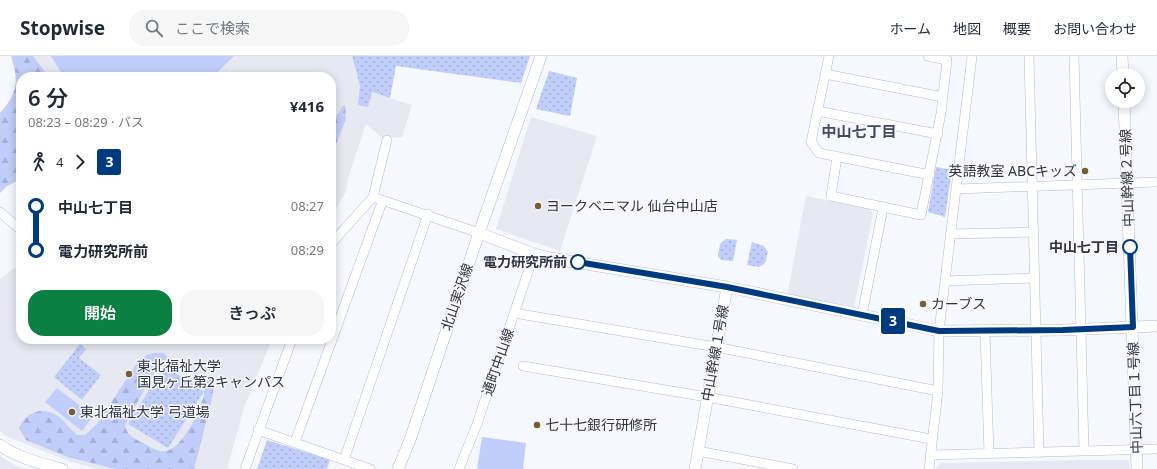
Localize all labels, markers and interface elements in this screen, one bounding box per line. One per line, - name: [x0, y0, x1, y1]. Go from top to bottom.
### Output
- search box: [129, 10, 409, 46]
- text: Stopwise: [20, 15, 105, 41]
- icon: search: [143, 17, 165, 39]
- text: ここで検索: [175, 18, 250, 38]
- text: ホーム: [889, 19, 931, 38]
- text: 地図: [953, 19, 981, 38]
- text: 概要: [1003, 19, 1031, 38]
- text: お問い合わせ: [1053, 19, 1137, 38]
- map controls: [1105, 68, 1145, 108]
- button: locate: [1105, 68, 1145, 108]
- text: 6 分: [28, 82, 68, 112]
- text: ¥416: [290, 96, 324, 116]
- text: 08:23 – 08:29 · バス: [28, 113, 144, 131]
- district label: 中山七丁目: [821, 121, 897, 141]
- street label: 中山幹線２号線: [1115, 129, 1138, 227]
- icon: walk: [28, 151, 50, 173]
- icon: forward: [69, 151, 91, 173]
- text: 3: [105, 152, 113, 171]
- text: 4: [56, 153, 63, 171]
- place label: 英語教室 ABCキッズ: [948, 161, 1077, 180]
- marker: 英語教室 ABCキッズ: [1080, 166, 1090, 176]
- place label: ヨークベニマル 仙台中山店: [546, 196, 718, 215]
- text: 中山七丁目: [58, 197, 133, 217]
- text: 08:27: [291, 197, 324, 215]
- marker: ヨークベニマル 仙台中山店: [533, 201, 543, 211]
- place label: 中山七丁目: [1049, 237, 1119, 256]
- marker: 中山七丁目: [1122, 239, 1138, 255]
- text: 電力研究所前: [58, 241, 148, 261]
- text: 08:29: [291, 241, 324, 259]
- place label: 電力研究所前: [483, 252, 567, 271]
- marker: 電力研究所前: [570, 254, 586, 270]
- street label: 北山実沢線: [436, 261, 477, 333]
- button: 開始: [28, 290, 172, 336]
- button: きっぷ: [180, 290, 324, 336]
- place label: カーブス: [931, 294, 986, 313]
- marker: カーブス: [918, 299, 928, 309]
- street label: 中山幹線１号線: [697, 303, 732, 403]
- line badge: 3: [880, 308, 906, 334]
- text: 3: [889, 311, 897, 330]
- street label: 通町中山線: [477, 326, 518, 398]
- street label: 中山六丁目１号線: [1123, 342, 1146, 454]
- place label: 東北福祉大学 国見ヶ丘第2キャンパス: [137, 356, 285, 391]
- marker: 東北福祉大学 国見ヶ丘第2キャンパス: [124, 369, 134, 379]
- place label: 東北福祉大学 弓道場: [80, 402, 210, 421]
- marker: 東北福祉大学 弓道場: [67, 407, 77, 417]
- place label: 七十七銀行研修所: [545, 415, 657, 434]
- marker: 七十七銀行研修所: [532, 420, 542, 430]

